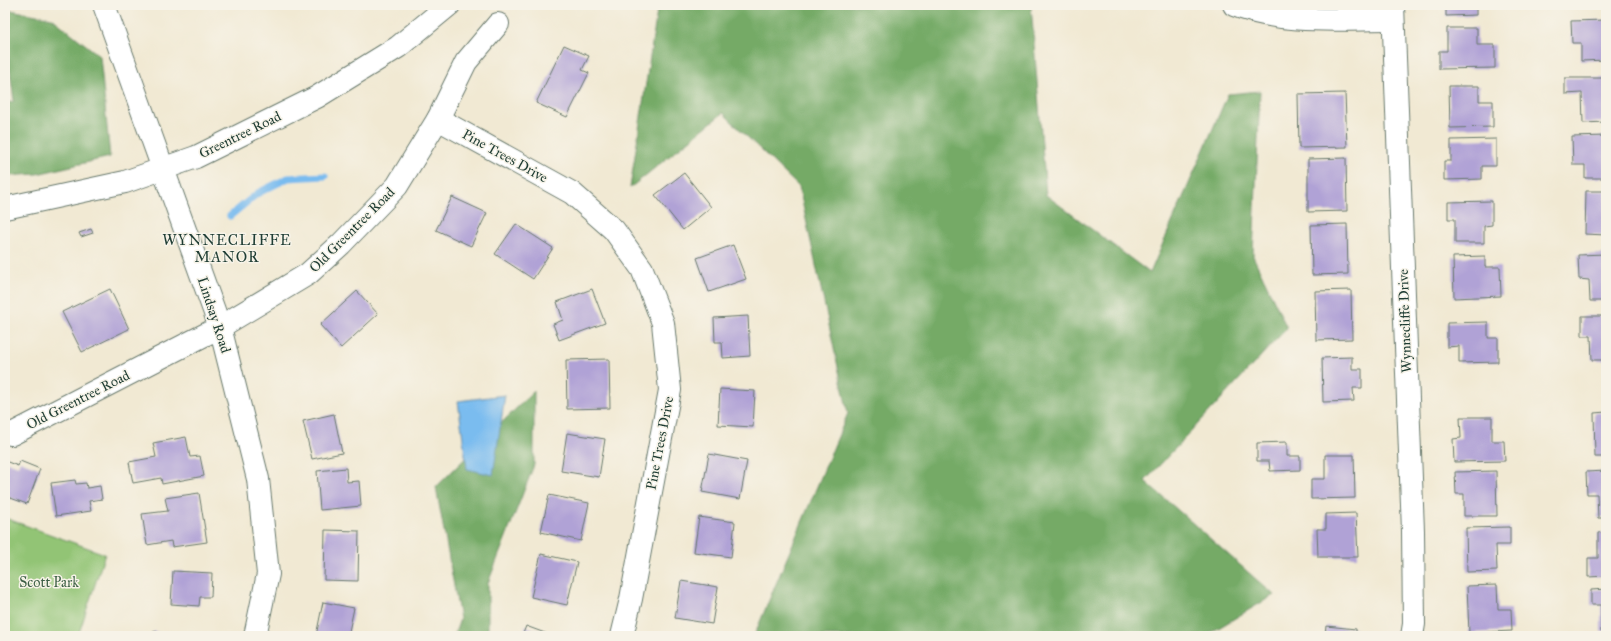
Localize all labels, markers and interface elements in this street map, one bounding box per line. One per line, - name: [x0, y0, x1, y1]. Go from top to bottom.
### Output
- street label: Greentree Road: [196, 108, 284, 162]
- street label: Pine Trees Drive: [459, 126, 551, 187]
- street label: Old Greentree Road: [306, 184, 398, 276]
- district label: WYNNECLIFFE MANOR: [162, 231, 292, 266]
- street label: Wynnecliffe Drive: [1395, 269, 1415, 373]
- street label: Lindsay Road: [194, 275, 234, 355]
- street label: Old Greentree Road: [24, 367, 132, 433]
- street label: Pine Trees Drive: [643, 395, 677, 491]
- park label: Scott Park: [19, 574, 79, 591]

